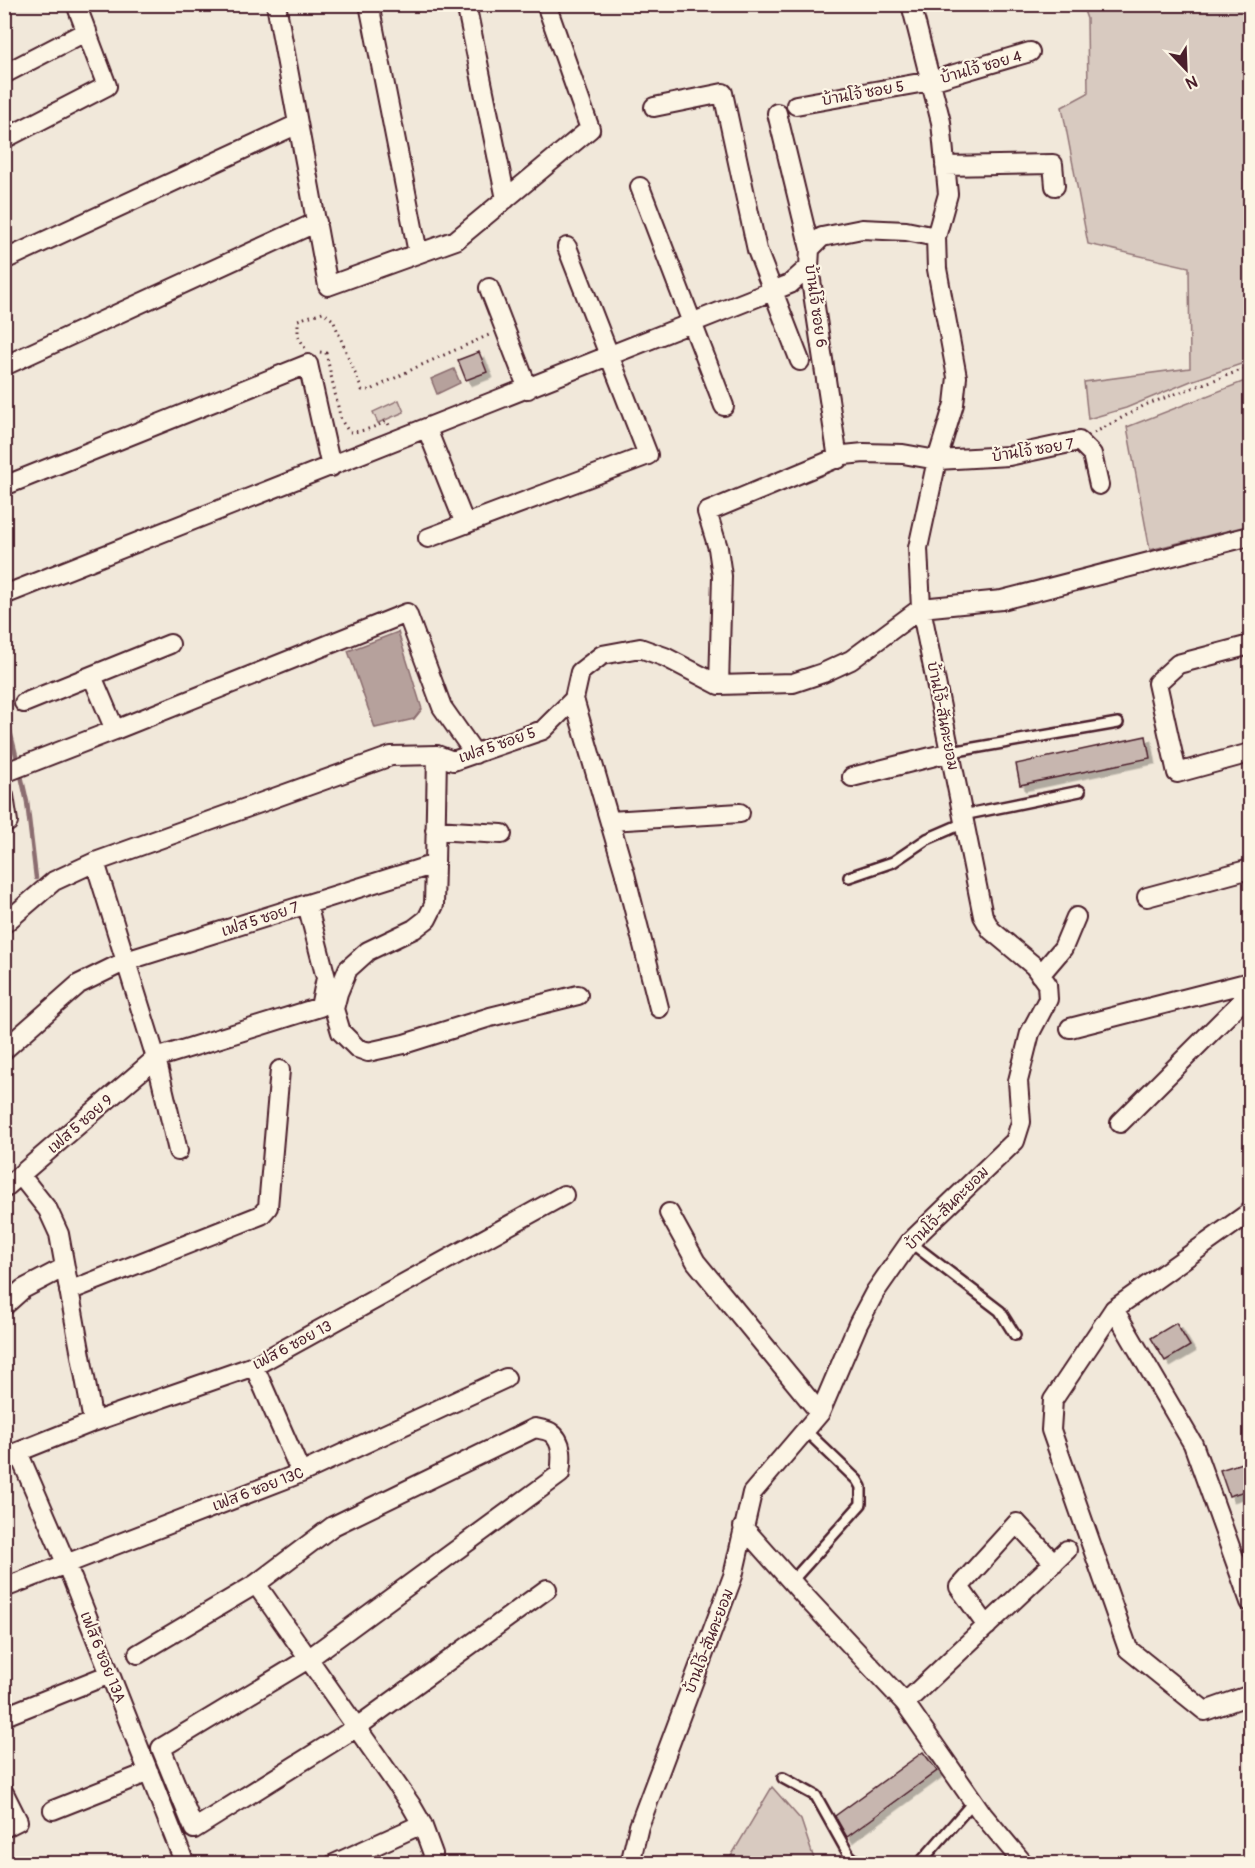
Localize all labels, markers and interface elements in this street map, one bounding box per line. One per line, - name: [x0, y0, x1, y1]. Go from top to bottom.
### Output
- north arrow: [1156, 39, 1216, 99]
- street label: บ้านโจ้ ซอย 4: [938, 46, 1024, 88]
- text: N: [1182, 71, 1200, 93]
- street label: บ้านโจ้ ซอย 5: [820, 76, 906, 110]
- street label: บ้านโจ้ ซอย 6: [800, 263, 832, 349]
- street label: บ้านโจ้ ซอย 7: [991, 434, 1075, 466]
- street label: บ้านโจ้-สันคะยอม: [923, 660, 963, 772]
- street label: เฟส 5 ซอย 5: [456, 723, 538, 768]
- street label: เฟส 5 ซอย 7: [219, 898, 301, 941]
- street label: เฟส 5 ซอย 9: [44, 1091, 117, 1158]
- street label: บ้านโจ้-สันคะยอม: [901, 1162, 993, 1254]
- street label: เฟส 6 ซอย 13: [249, 1317, 335, 1374]
- street label: เฟส 6 ซอย 13C: [210, 1463, 307, 1516]
- street label: บ้านโจ้-สันคะยอม: [680, 1586, 738, 1696]
- street label: เฟส 6 ซอย 13A: [76, 1609, 130, 1706]

